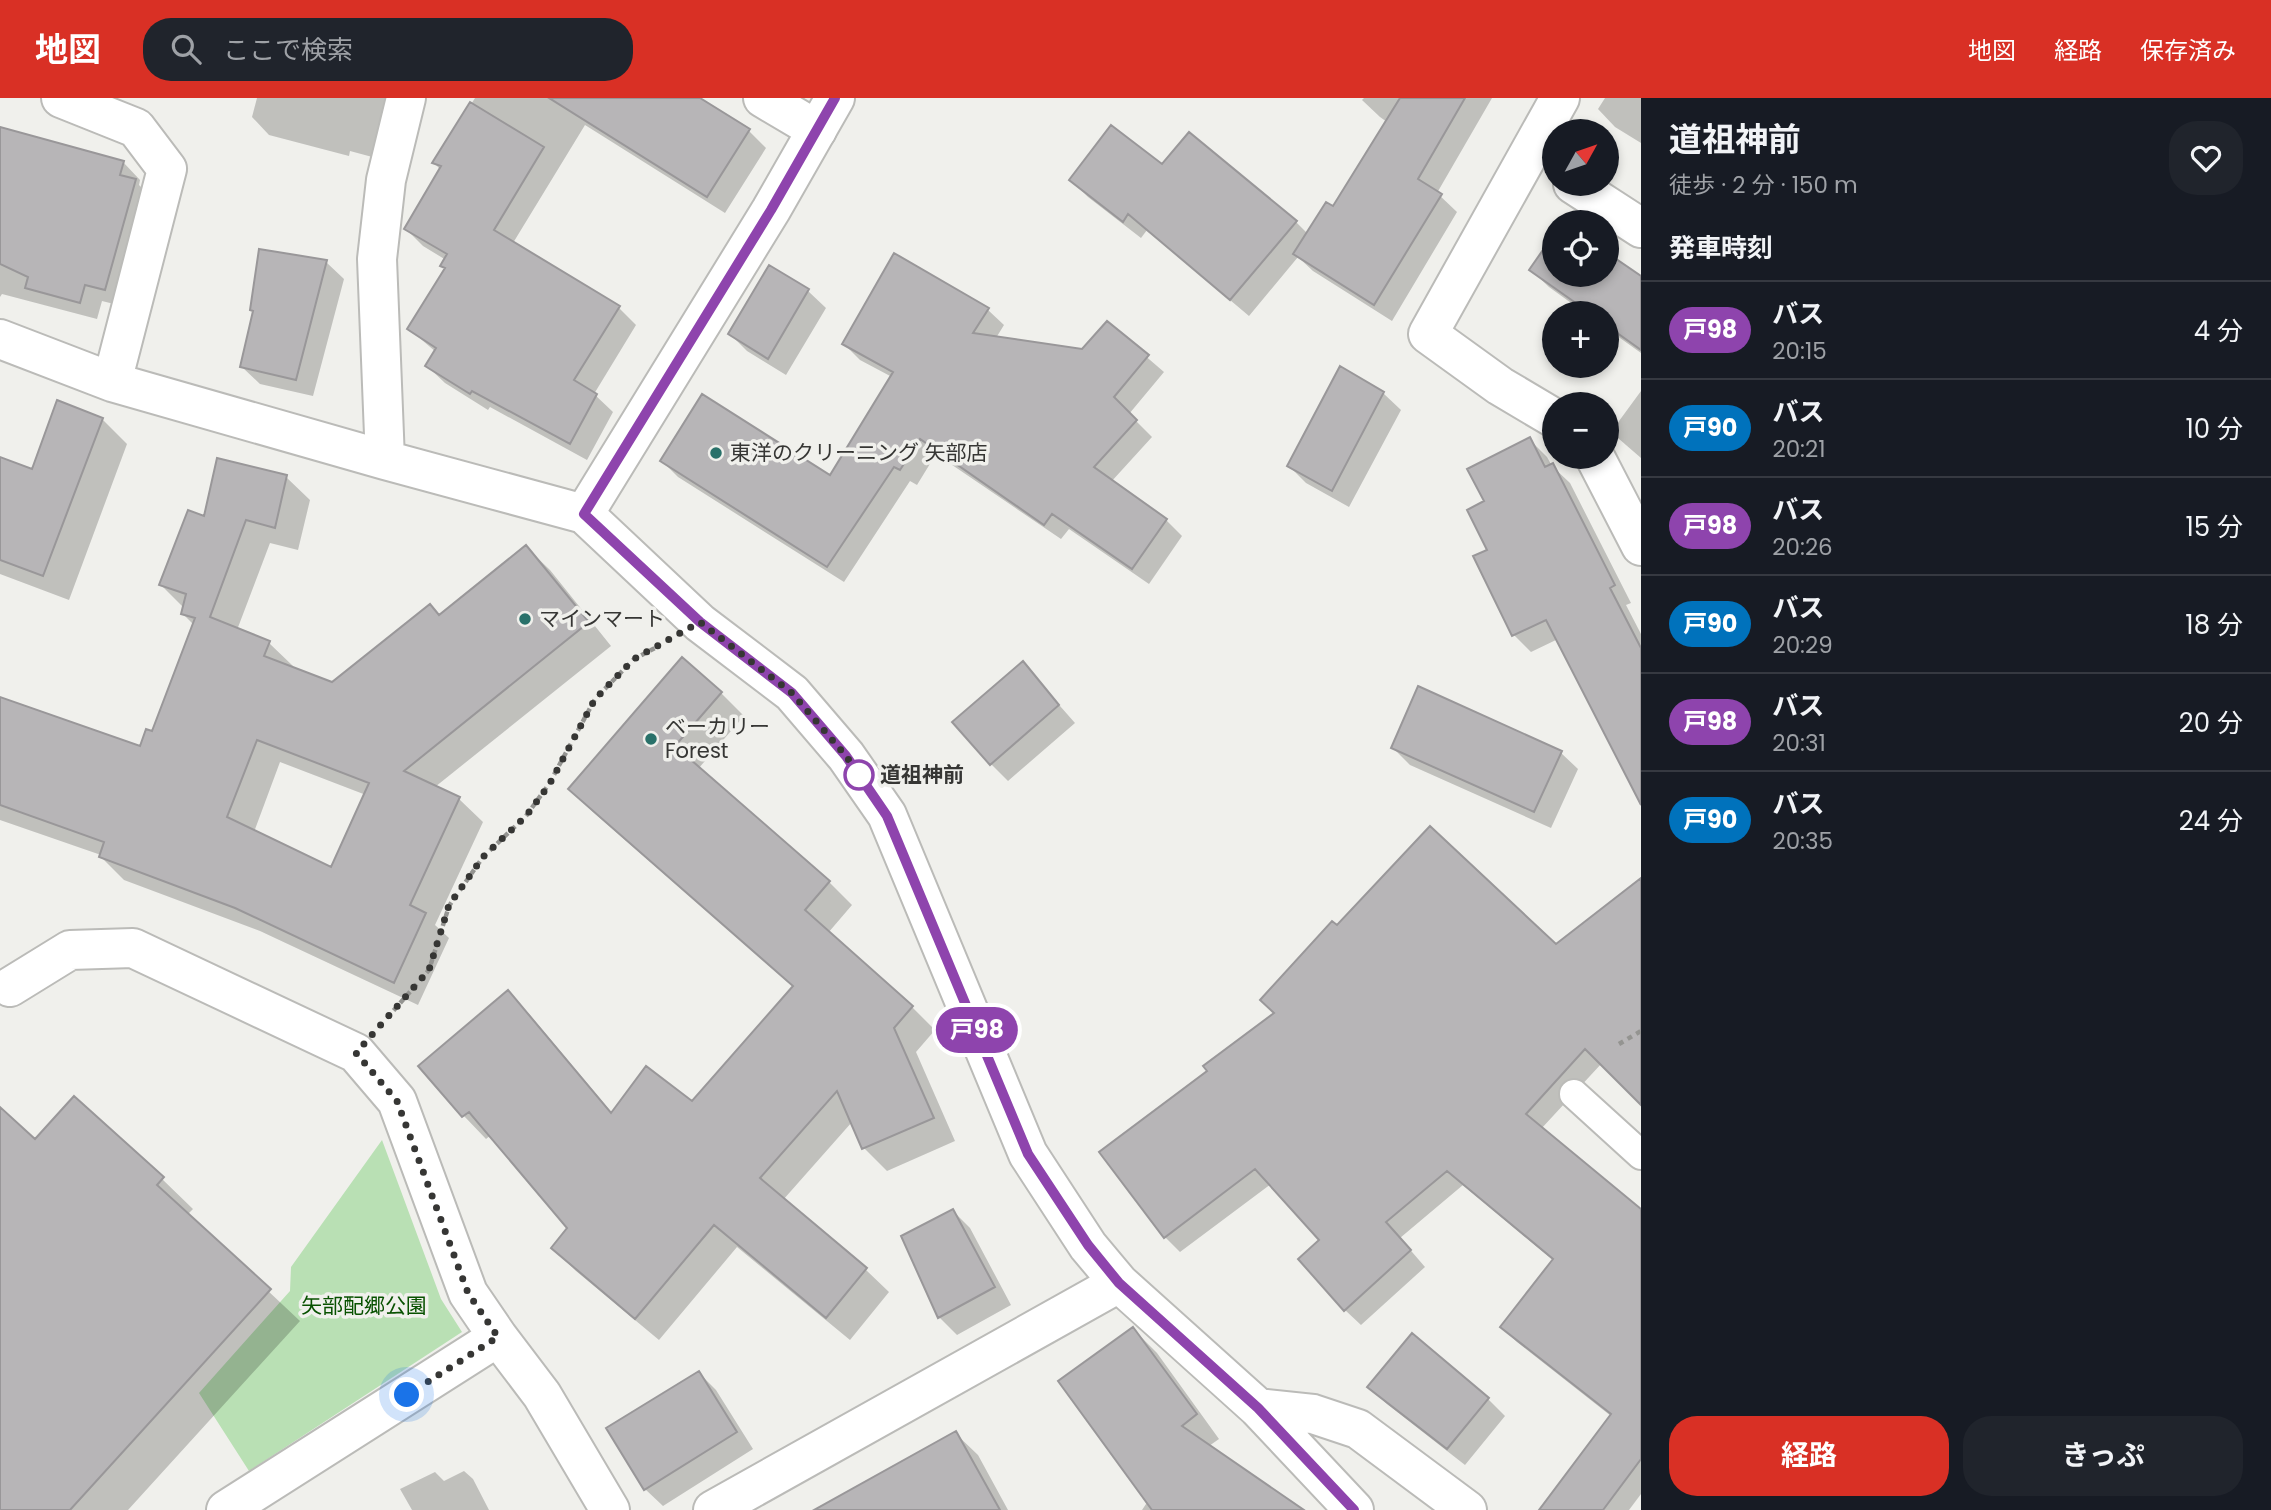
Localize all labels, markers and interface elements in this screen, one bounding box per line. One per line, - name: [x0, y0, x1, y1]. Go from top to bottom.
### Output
- search box: [143, 18, 633, 81]
- text: 地図: [35, 26, 101, 73]
- icon: search: [167, 30, 205, 68]
- text: ここで検索: [223, 32, 353, 68]
- text: 地図: [1968, 34, 2016, 67]
- text: 経路: [2054, 34, 2102, 67]
- text: 保存済み: [2140, 34, 2236, 67]
- text: 道祖神前: [1669, 116, 1801, 163]
- north arrow: [1542, 119, 1619, 196]
- map controls: [1542, 119, 1619, 469]
- button: heart: [2169, 121, 2243, 195]
- text: 徒歩 · 2 分 · 150 m: [1669, 169, 1858, 201]
- button: locate: [1542, 210, 1619, 287]
- text: 発車時刻: [1669, 230, 1773, 266]
- text: バス: [1772, 296, 1824, 332]
- button: +: [1542, 301, 1619, 378]
- text: 戸98: [1683, 313, 1737, 346]
- text: 4 分: [2194, 313, 2243, 349]
- text: 20:15: [1772, 335, 1827, 367]
- button: −: [1542, 392, 1619, 469]
- text: バス: [1772, 394, 1824, 430]
- text: 戸90: [1683, 411, 1737, 444]
- text: 10 分: [2185, 411, 2243, 447]
- text: 20:21: [1772, 433, 1826, 465]
- place label: 東洋のクリーニング 矢部店: [730, 438, 988, 467]
- marker: 東洋のクリーニング 矢部店: [708, 445, 724, 461]
- text: バス: [1772, 492, 1824, 528]
- text: 戸98: [1683, 509, 1737, 542]
- text: 15 分: [2185, 509, 2243, 545]
- text: 20:26: [1772, 531, 1833, 563]
- text: バス: [1772, 590, 1824, 626]
- place label: マインマート: [539, 604, 665, 633]
- text: 戸90: [1683, 607, 1737, 640]
- text: 18 分: [2185, 607, 2243, 643]
- marker: マインマート: [517, 611, 533, 627]
- text: 20:29: [1772, 629, 1833, 661]
- text: バス: [1772, 688, 1824, 724]
- text: 戸98: [1683, 705, 1737, 738]
- text: 20 分: [2179, 705, 2243, 741]
- place label: ベーカリー Forest: [665, 712, 770, 765]
- text: 20:31: [1772, 727, 1826, 759]
- marker: ベーカリー Forest: [643, 731, 659, 747]
- marker: 道祖神前: [844, 760, 874, 790]
- place label: 道祖神前: [880, 760, 964, 789]
- text: バス: [1772, 786, 1824, 822]
- text: 戸90: [1683, 803, 1737, 836]
- text: 24 分: [2179, 803, 2243, 839]
- text: 20:35: [1772, 825, 1833, 857]
- line badge: 戸98: [937, 1007, 1017, 1053]
- text: 戸98: [950, 1013, 1004, 1046]
- park label: 矢部配郷公園: [301, 1291, 427, 1320]
- your location: [389, 1377, 424, 1412]
- button: 経路: [1669, 1416, 1949, 1496]
- button: きっぷ: [1963, 1416, 2243, 1496]

